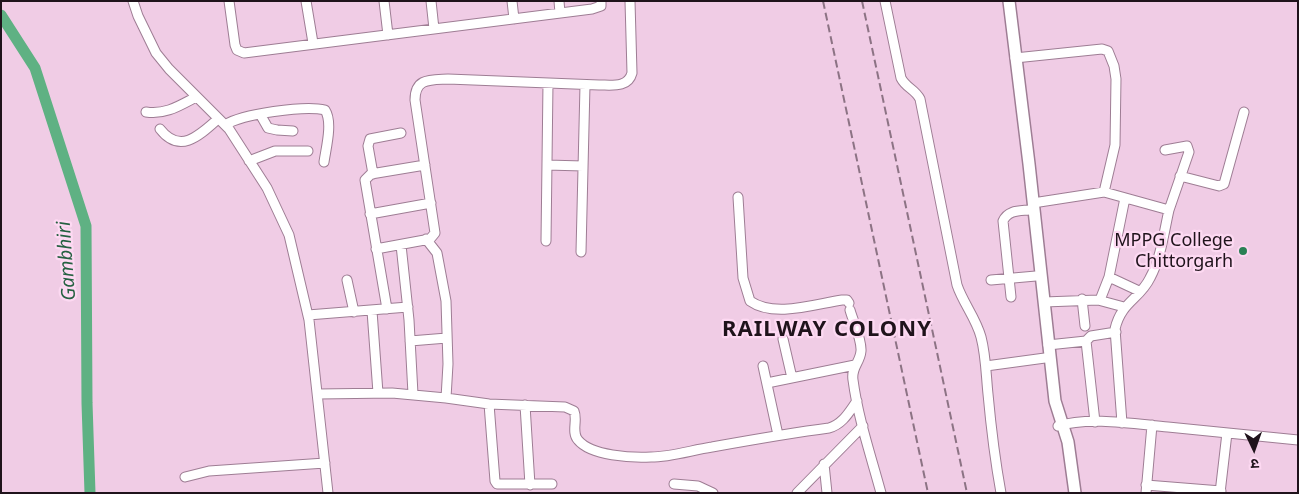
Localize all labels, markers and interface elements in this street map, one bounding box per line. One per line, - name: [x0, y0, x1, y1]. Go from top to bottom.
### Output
- water label: Gambhiri: [53, 220, 81, 302]
- place label: MPPG College Chittorgarh: [1114, 230, 1233, 272]
- marker: MPPG College Chittorgarh: [1237, 245, 1249, 257]
- district label: RAILWAY COLONY: [720, 317, 934, 343]
- north arrow: [1229, 424, 1279, 474]
- text: उ: [1250, 455, 1259, 474]

